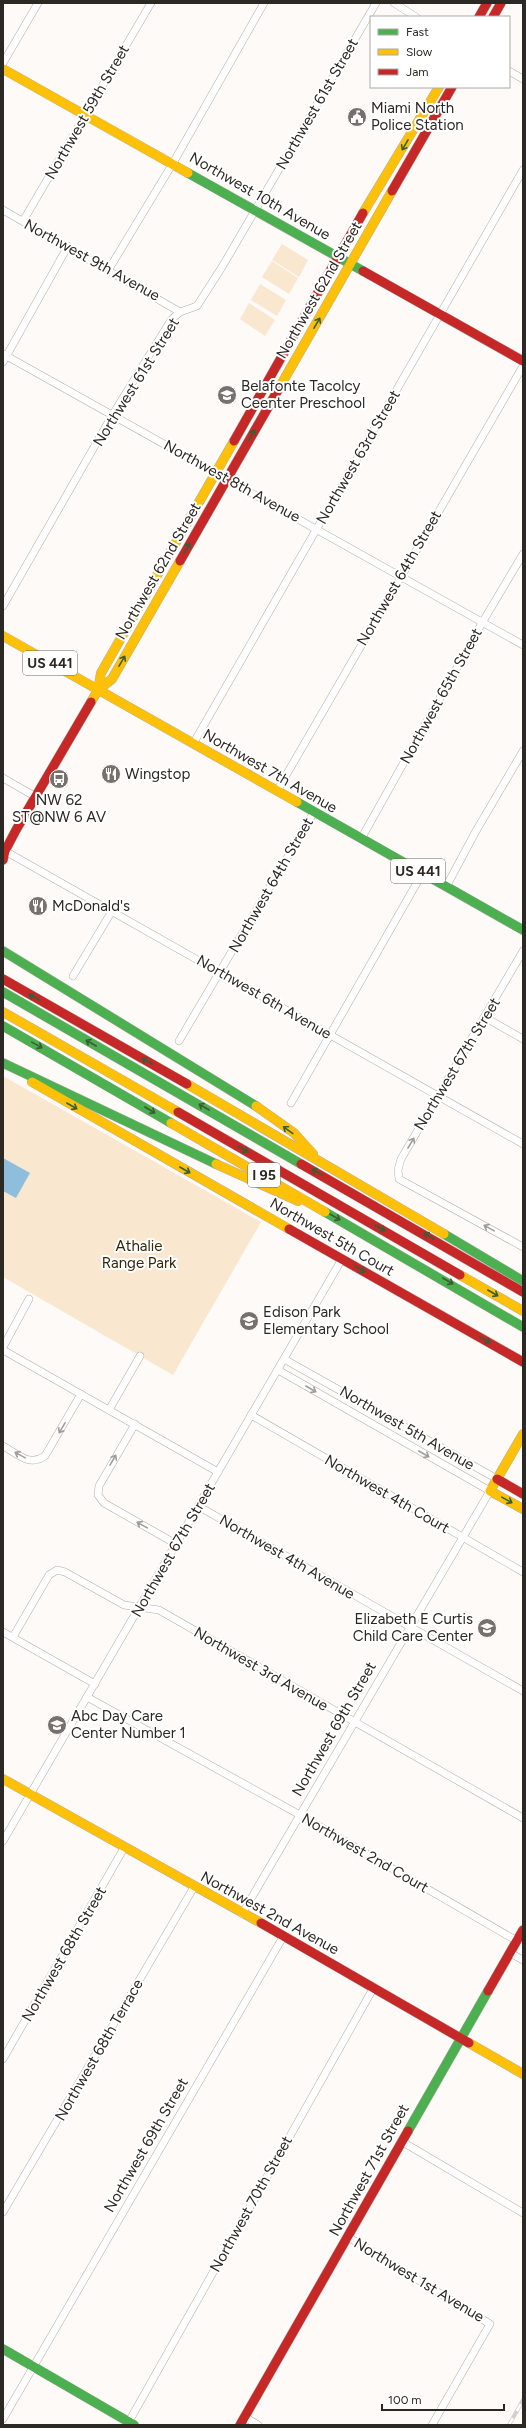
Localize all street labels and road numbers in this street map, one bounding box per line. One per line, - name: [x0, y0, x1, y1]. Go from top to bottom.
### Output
- street label: Northwest 61st Street: [272, 35, 362, 173]
- street label: Northwest 59th Street: [41, 41, 133, 182]
- street label: Northwest 10th Avenue: [186, 148, 334, 244]
- street label: Northwest 9th Avenue: [21, 215, 163, 305]
- street label: Northwest 62nd Street: [272, 218, 366, 362]
- street label: Northwest 61st Street: [89, 314, 183, 450]
- street label: Northwest 63rd Street: [312, 387, 404, 527]
- street label: Northwest 8th Avenue: [161, 436, 303, 526]
- street label: Northwest 62nd Street: [111, 499, 205, 643]
- street label: Northwest 64th Street: [353, 507, 445, 649]
- street label: Northwest 65th Street: [396, 625, 486, 767]
- road number: US 441: [23, 651, 77, 675]
- street label: Northwest 7th Avenue: [200, 725, 340, 817]
- street label: Northwest 64th Street: [225, 814, 317, 956]
- road number: US 441: [391, 859, 445, 883]
- street label: Northwest 6th Avenue: [193, 951, 335, 1043]
- street label: Northwest 67th Street: [410, 994, 504, 1134]
- road number: I 95: [248, 1163, 280, 1187]
- street label: Northwest 5th Court: [267, 1194, 398, 1280]
- street label: Northwest 5th Avenue: [336, 1382, 478, 1474]
- street label: Northwest 4th Court: [321, 1451, 453, 1537]
- street label: Northwest 67th Street: [127, 1480, 219, 1620]
- street label: Northwest 4th Avenue: [216, 1511, 358, 1603]
- street label: Northwest 3rd Avenue: [191, 1623, 331, 1715]
- street label: Northwest 69th Street: [288, 1658, 380, 1799]
- street label: Northwest 2nd Court: [298, 1809, 432, 1897]
- street label: Northwest 2nd Avenue: [198, 1867, 342, 1959]
- street label: Northwest 68th Street: [18, 1883, 110, 2025]
- street label: Northwest 68th Terrace: [51, 1976, 147, 2124]
- street label: Northwest 69th Street: [100, 2074, 192, 2215]
- street label: Northwest 71st Street: [325, 2101, 413, 2239]
- street label: Northwest 70th Street: [206, 2133, 296, 2275]
- street label: Northwest 1st Avenue: [351, 2234, 487, 2326]

